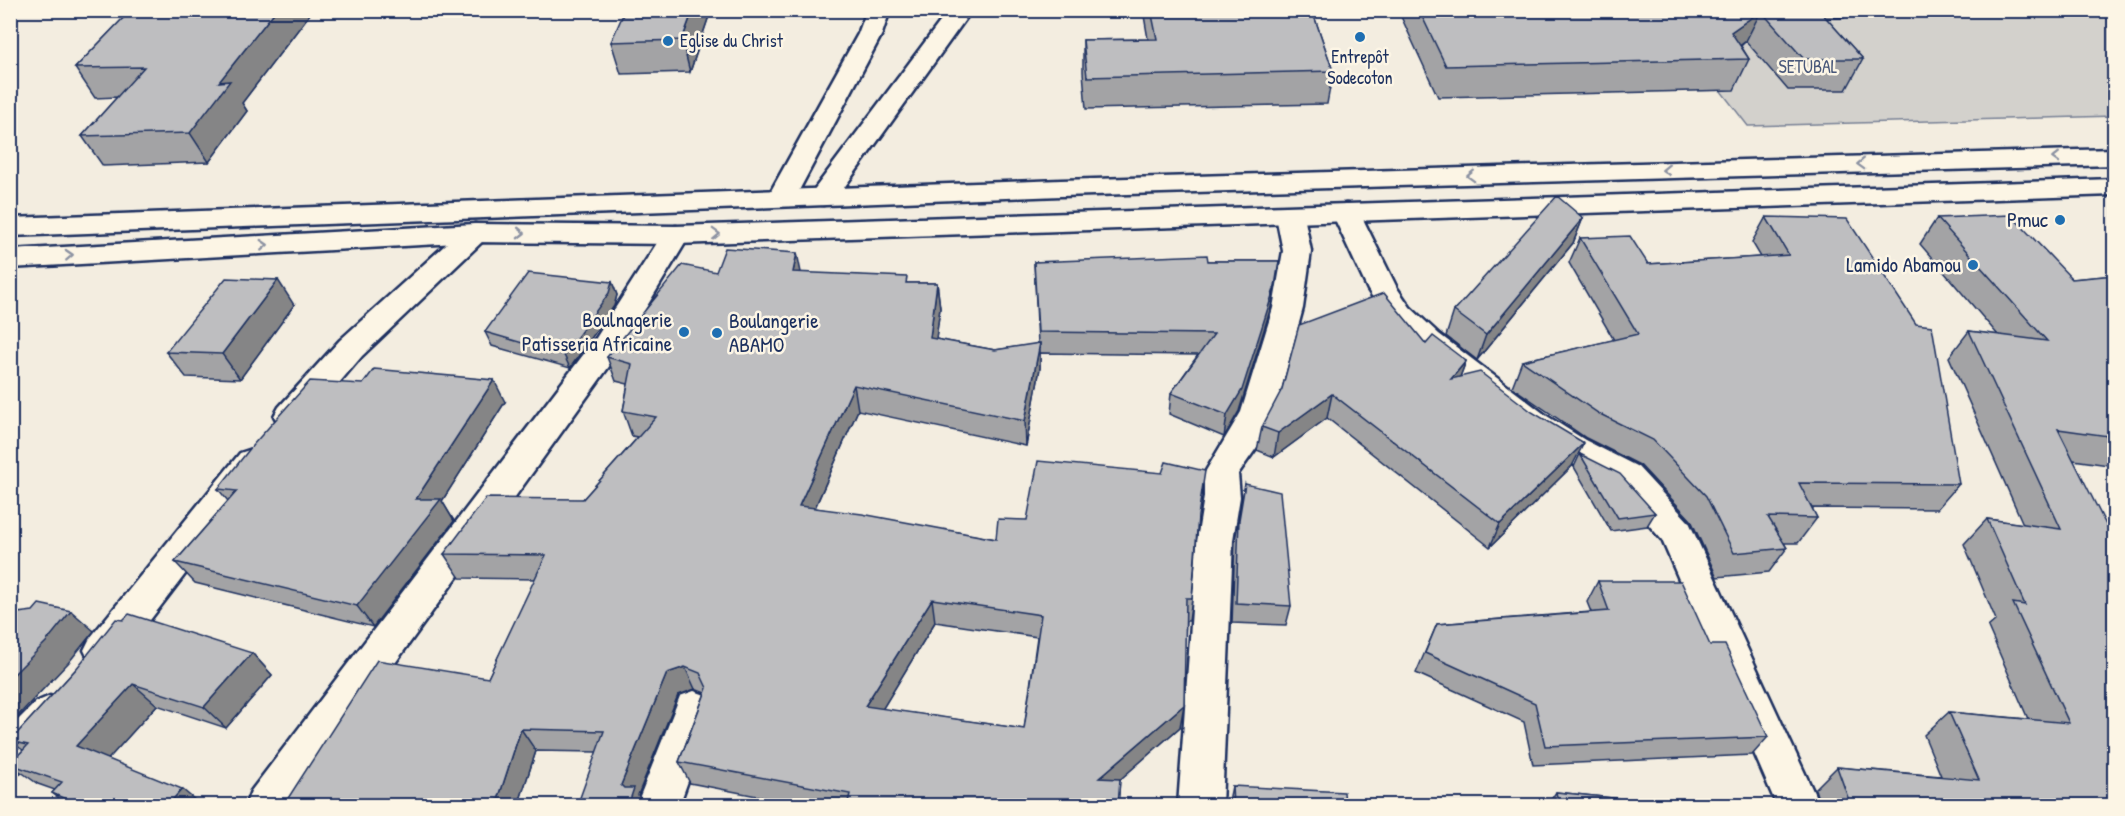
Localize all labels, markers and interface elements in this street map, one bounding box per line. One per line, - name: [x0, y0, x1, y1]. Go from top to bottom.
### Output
- place label: Eglise du Christ: [680, 28, 784, 53]
- marker: Entrepôt Sodecoton: [1353, 30, 1367, 44]
- marker: Eglise du Christ: [661, 34, 675, 48]
- place label: Entrepôt Sodecoton: [1327, 44, 1393, 90]
- park label: SETUBAL: [1778, 54, 1838, 79]
- one-way arrow: [2052, 152, 2061, 165]
- one-way arrow: [1857, 158, 1866, 170]
- one-way arrow: [1662, 164, 1671, 176]
- one-way arrow: [1467, 170, 1476, 182]
- place label: Pmuc: [2007, 205, 2049, 234]
- marker: Pmuc: [2053, 213, 2067, 227]
- one-way arrow: [517, 227, 526, 239]
- one-way arrow: [712, 228, 721, 240]
- one-way arrow: [259, 238, 268, 251]
- one-way arrow: [64, 249, 73, 262]
- place label: Lamido Abamou: [1846, 250, 1962, 279]
- marker: Lamido Abamou: [1966, 258, 1980, 272]
- place label: Boulnagerie Patisseria Africaine: [522, 305, 672, 358]
- place label: Boulangerie ABAMO: [729, 306, 819, 359]
- marker: Boulnagerie Patisseria Africaine: [677, 325, 691, 339]
- marker: Boulangerie ABAMO: [710, 326, 724, 340]

